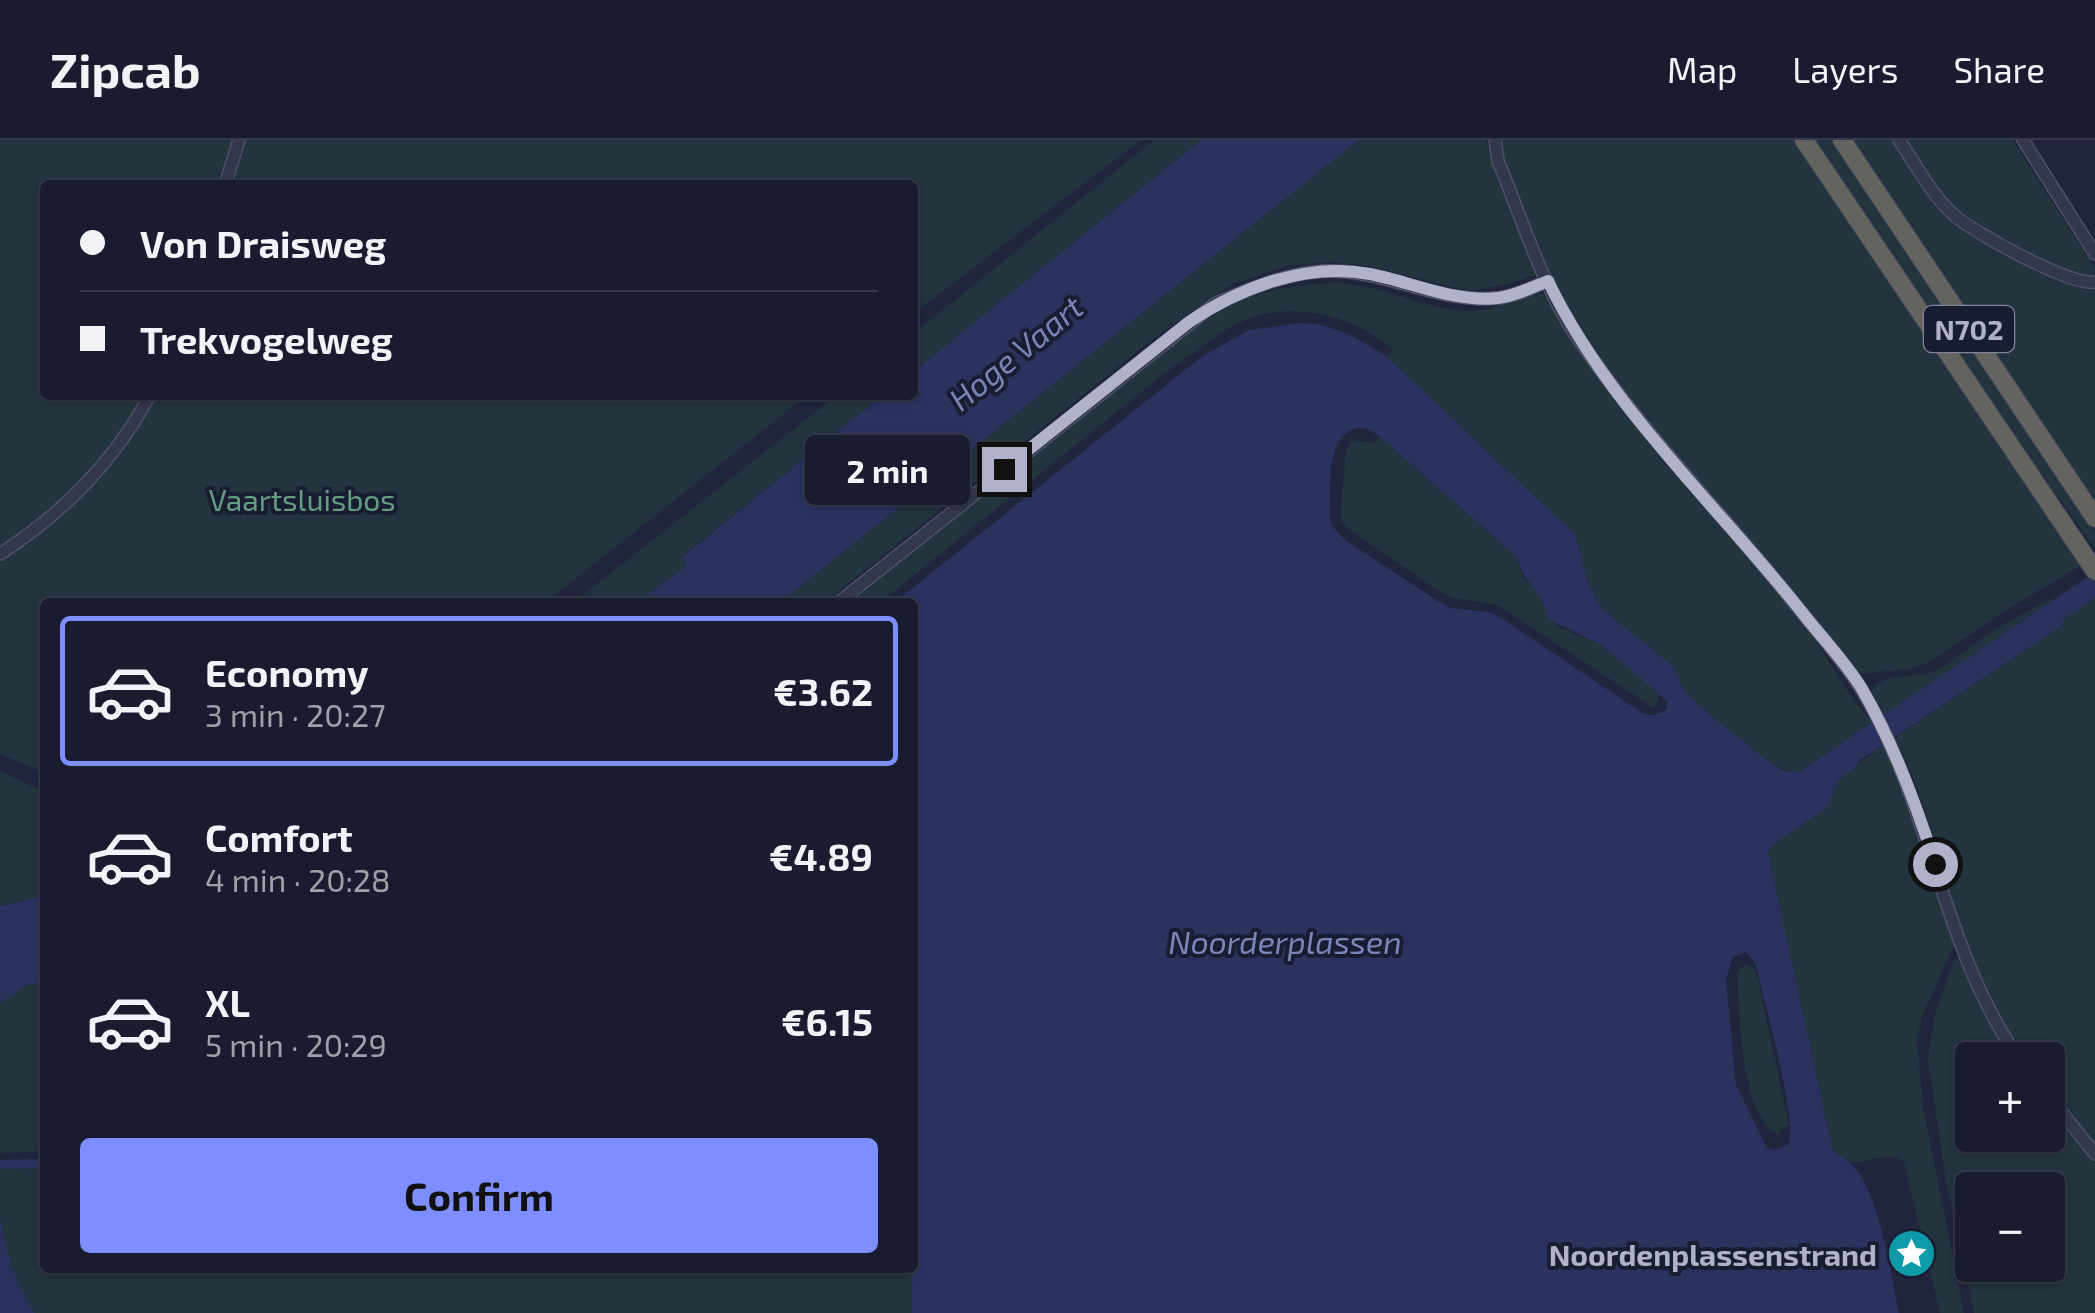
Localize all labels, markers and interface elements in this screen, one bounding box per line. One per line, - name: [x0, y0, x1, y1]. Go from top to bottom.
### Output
- text: Zipcab: [50, 40, 200, 98]
- text: Map: [1667, 48, 1737, 90]
- text: Layers: [1792, 48, 1898, 90]
- text: Share: [1953, 48, 2045, 90]
- text: Von Draisweg: [140, 220, 386, 266]
- water label: Hoge Vaart: [940, 286, 1091, 418]
- road number: N702: [1924, 306, 2014, 352]
- text: Trekvogelweg: [140, 316, 393, 362]
- callout: 2 min: [804, 434, 969, 504]
- route end: [982, 447, 1027, 492]
- text: 2 min: [847, 451, 928, 489]
- park label: Vaartsluisbos: [208, 481, 396, 517]
- icon: car: [85, 646, 175, 736]
- text: Economy: [205, 649, 369, 695]
- text: €3.62: [773, 668, 873, 714]
- text: 3 min · 20:27: [205, 695, 386, 733]
- icon: car: [85, 811, 175, 901]
- text: Comfort: [205, 814, 353, 860]
- text: €4.89: [769, 833, 873, 879]
- route start: [1913, 842, 1958, 887]
- text: 4 min · 20:28: [205, 860, 390, 898]
- water label: Noorderplassen: [1168, 922, 1402, 961]
- icon: car: [85, 976, 175, 1066]
- text: XL: [205, 979, 250, 1025]
- text: €6.15: [781, 998, 873, 1044]
- text: 5 min · 20:29: [205, 1025, 387, 1063]
- map controls: [1955, 1042, 2065, 1282]
- button: +: [1955, 1042, 2065, 1152]
- button: Confirm: [80, 1138, 878, 1253]
- button: −: [1955, 1172, 2065, 1282]
- place icon: Noordenplassenstrand: [1886, 1228, 1938, 1280]
- place label: Noordenplassenstrand: [1549, 1236, 1877, 1272]

